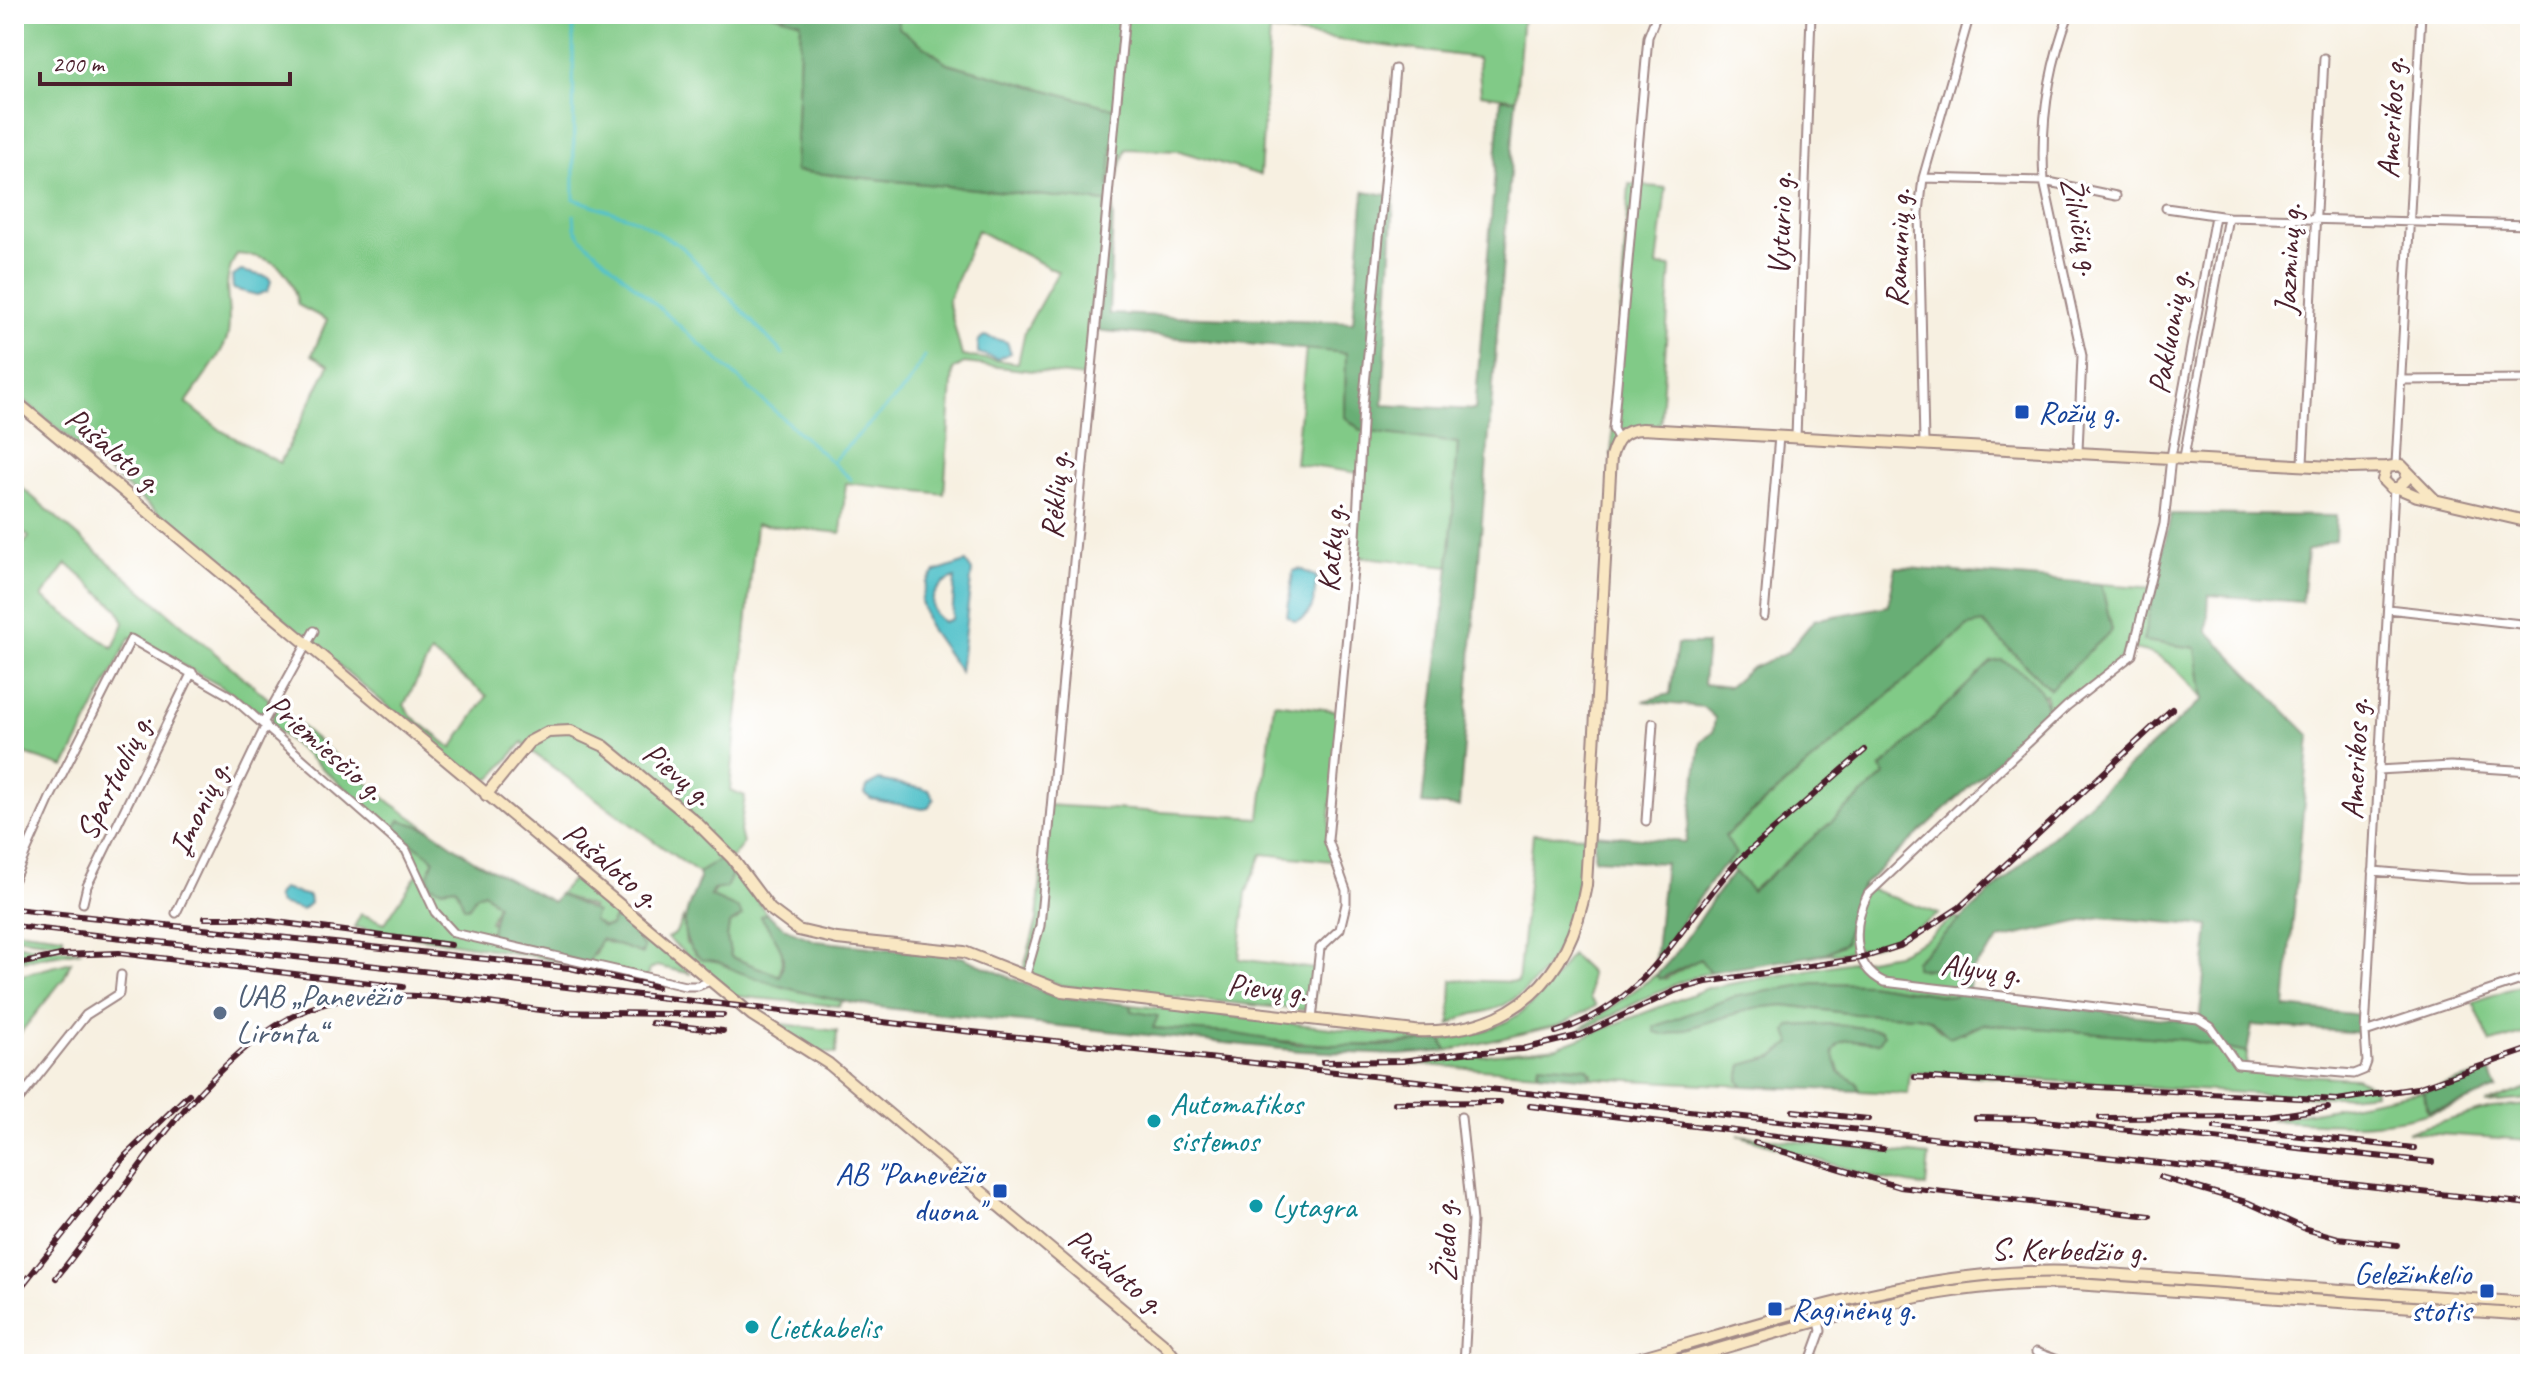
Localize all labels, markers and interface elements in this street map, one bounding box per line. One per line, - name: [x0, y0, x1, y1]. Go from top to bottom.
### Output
- scale bar: [40, 36, 290, 86]
- text: 200 m: [52, 49, 106, 79]
- street label: Amerikos g.: [2367, 56, 2415, 180]
- street label: Vyturio g.: [1758, 171, 1802, 276]
- street label: Žilvičių g.: [2051, 173, 2112, 279]
- street label: Ramunių g.: [1875, 188, 1921, 308]
- street label: Jazminų g.: [2265, 202, 2311, 317]
- street label: Pakluonių g.: [2138, 266, 2200, 397]
- place label: Rožių g.: [2038, 392, 2120, 433]
- street label: Pušaloto g.: [57, 397, 172, 503]
- marker: Rožių g.: [2013, 403, 2031, 421]
- street label: Rėklių g.: [1031, 449, 1079, 541]
- street label: Katkų g.: [1307, 502, 1355, 593]
- street label: Priemiesčio g.: [258, 684, 394, 810]
- street label: Amerikos g.: [2331, 697, 2379, 821]
- street label: Spartuolių g.: [66, 707, 162, 847]
- street label: Pievų g.: [634, 733, 722, 816]
- street label: Įmonių g.: [159, 753, 240, 862]
- street label: Pušaloto g.: [555, 812, 670, 918]
- street label: Alyvų g.: [1939, 944, 2024, 994]
- street label: Pievų g.: [1225, 963, 1309, 1013]
- place label: UAB „Panevėžio Lironta“: [236, 975, 405, 1053]
- marker: UAB „Panevėžio Lironta“: [211, 1004, 229, 1022]
- place label: Automatikos sistemos: [1170, 1083, 1305, 1161]
- marker: Automatikos sistemos: [1145, 1112, 1163, 1130]
- place label: AB "Panevėžio duona": [835, 1153, 990, 1231]
- marker: AB "Panevėžio duona": [991, 1182, 1009, 1200]
- place label: Lytagra: [1272, 1186, 1358, 1227]
- marker: Lytagra: [1247, 1197, 1265, 1215]
- street label: Žiedo g.: [1424, 1199, 1466, 1283]
- street label: Pušaloto g.: [1060, 1218, 1175, 1324]
- street label: S. Kerbedžio g.: [1991, 1228, 2148, 1272]
- place label: Geležinkelio stotis: [2354, 1253, 2474, 1331]
- marker: Geležinkelio stotis: [2478, 1282, 2496, 1300]
- place label: Raginėnų g.: [1791, 1289, 1916, 1330]
- marker: Raginėnų g.: [1766, 1300, 1784, 1318]
- place label: Lietkabelis: [768, 1307, 883, 1348]
- marker: Lietkabelis: [743, 1318, 761, 1336]

